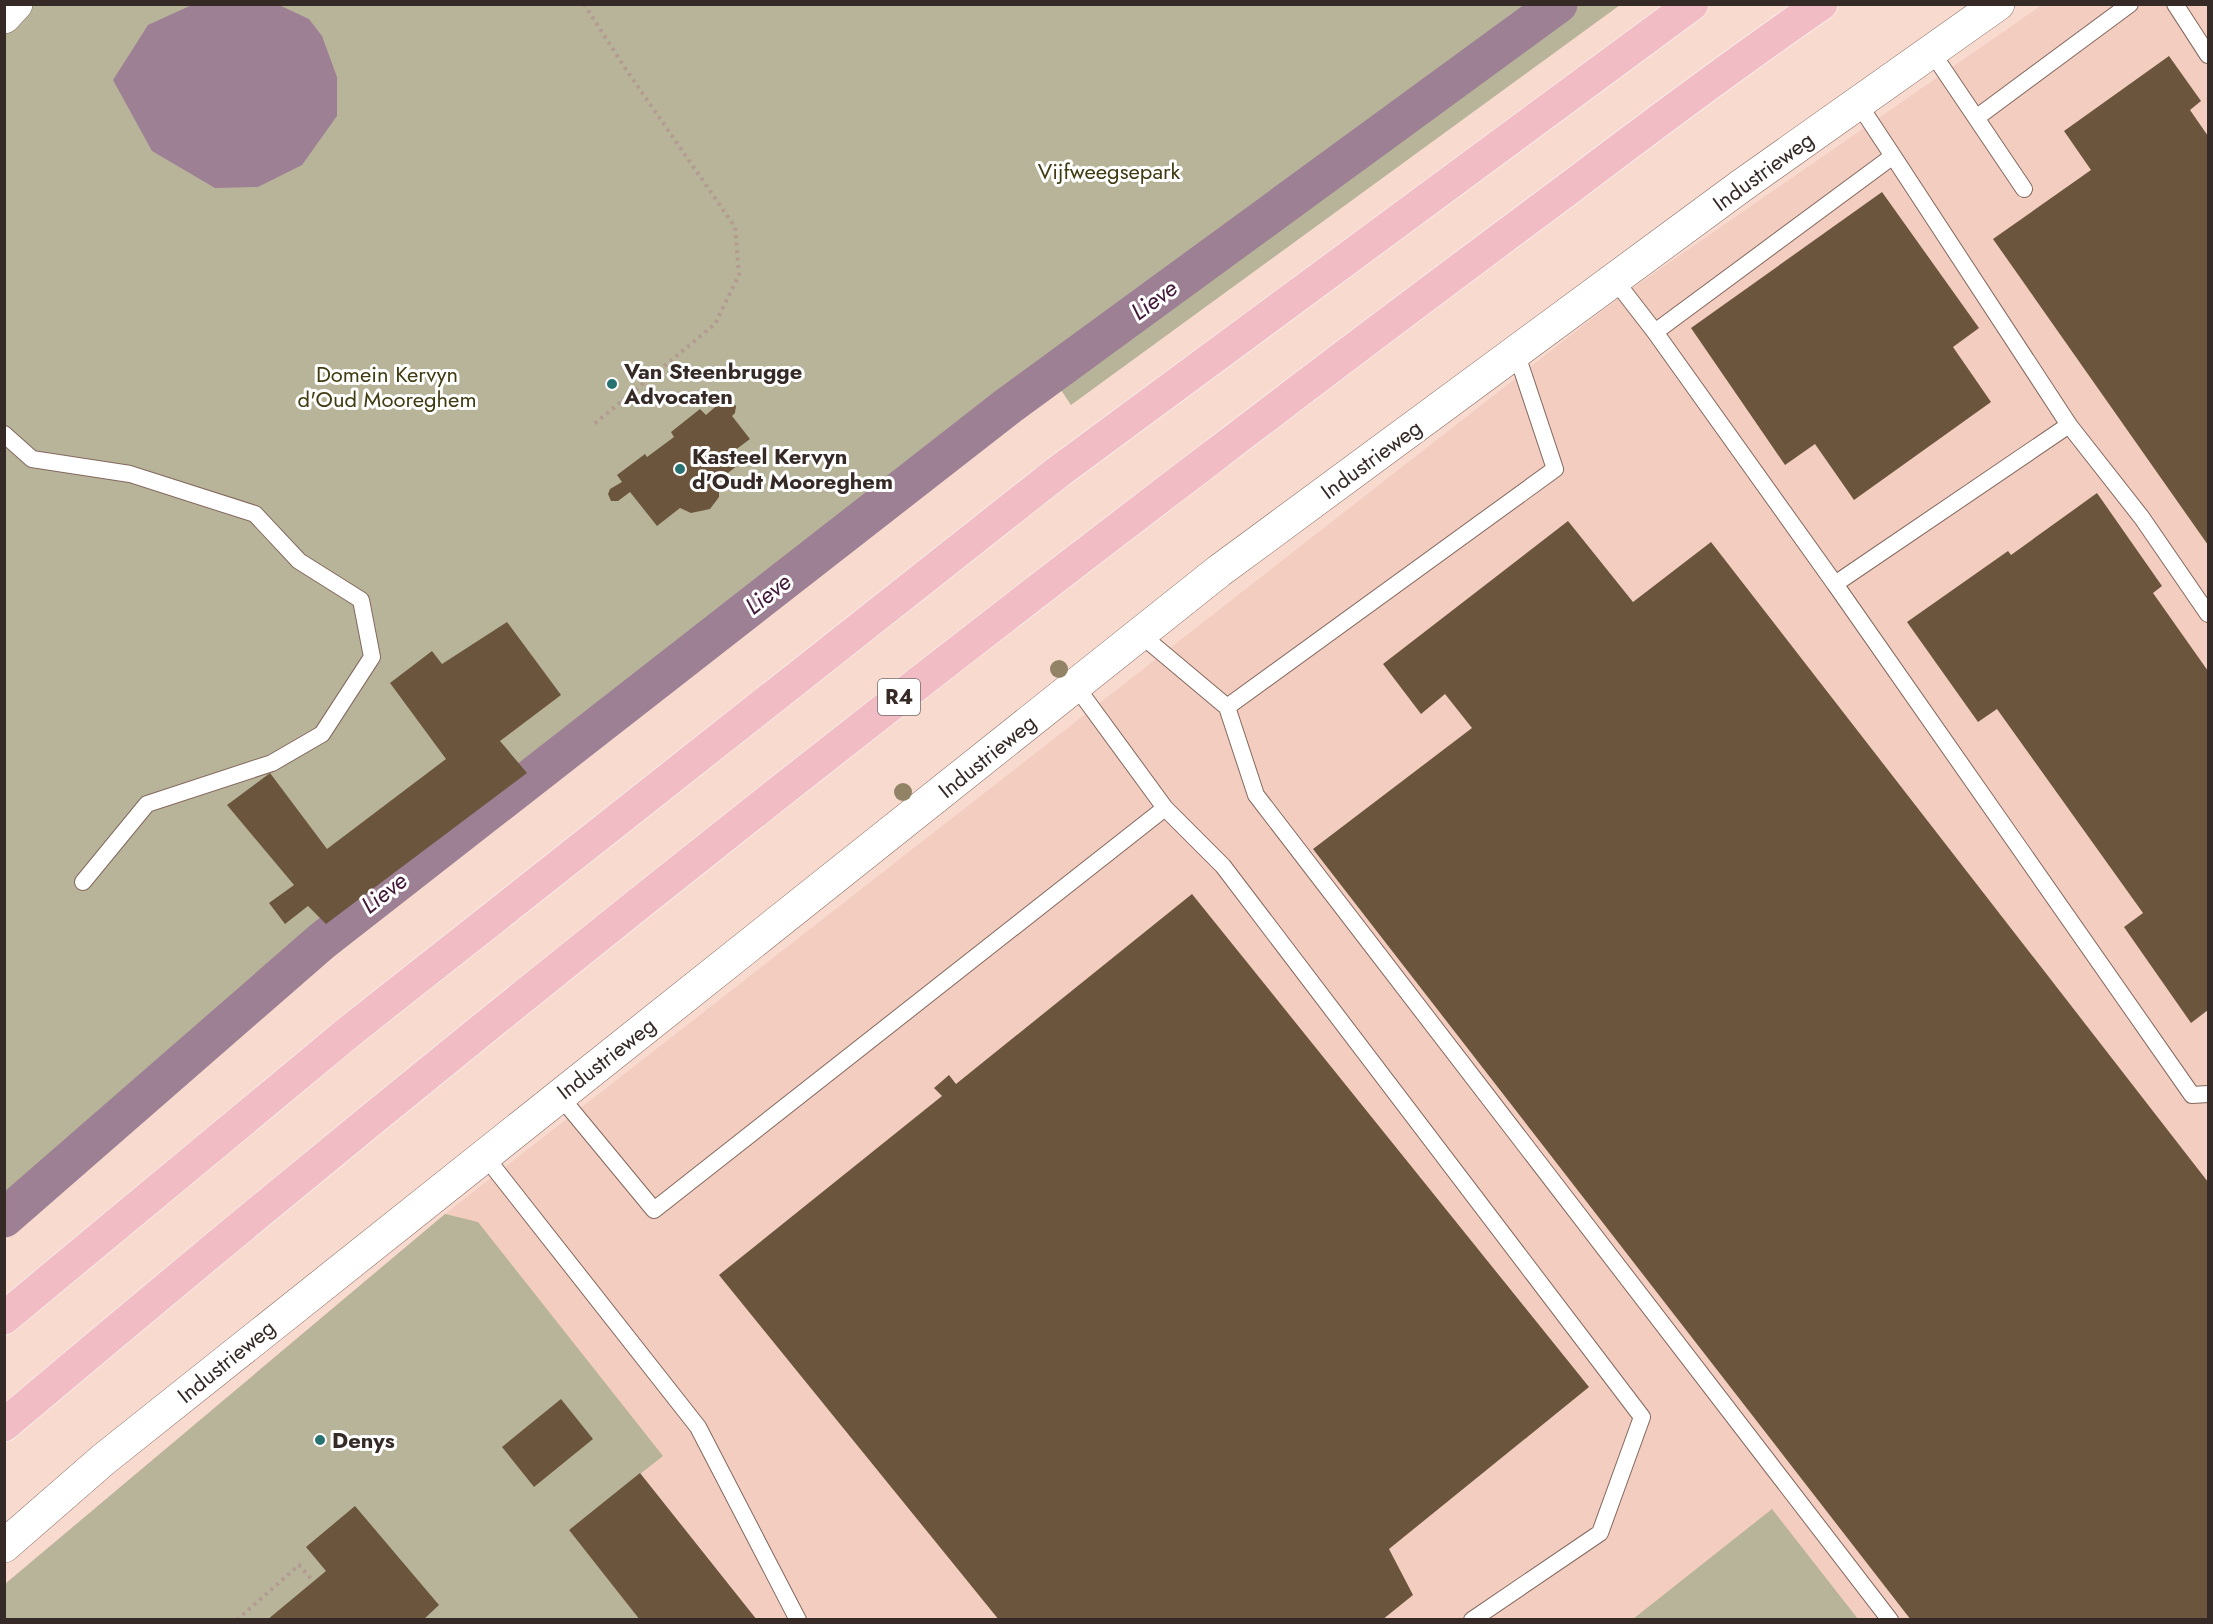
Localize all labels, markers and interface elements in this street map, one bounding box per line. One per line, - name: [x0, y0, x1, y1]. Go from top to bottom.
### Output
- street label: Industrieweg: [1706, 123, 1820, 219]
- park label: Vijfweegsepark: [1038, 155, 1181, 187]
- water label: Lieve: [1123, 271, 1184, 328]
- place label: Van Steenbrugge Advocaten: [623, 355, 802, 412]
- park label: Domein Kervyn d'Oud Mooreghem: [297, 358, 477, 415]
- marker: Van Steenbrugge Advocaten: [605, 377, 619, 391]
- street label: Industrieweg: [1314, 411, 1428, 507]
- place label: Kasteel Kervyn d'Oudt Mooreghem: [692, 440, 893, 497]
- marker: Kasteel Kervyn d'Oudt Mooreghem: [673, 462, 687, 476]
- water label: Lieve: [737, 564, 798, 623]
- road number: R4: [878, 679, 920, 715]
- street label: Industrieweg: [931, 706, 1043, 806]
- water label: Lieve: [353, 863, 414, 922]
- street label: Industrieweg: [550, 1009, 662, 1107]
- street label: Industrieweg: [170, 1311, 282, 1411]
- place label: Denys: [332, 1424, 395, 1456]
- marker: Denys: [313, 1433, 327, 1447]

